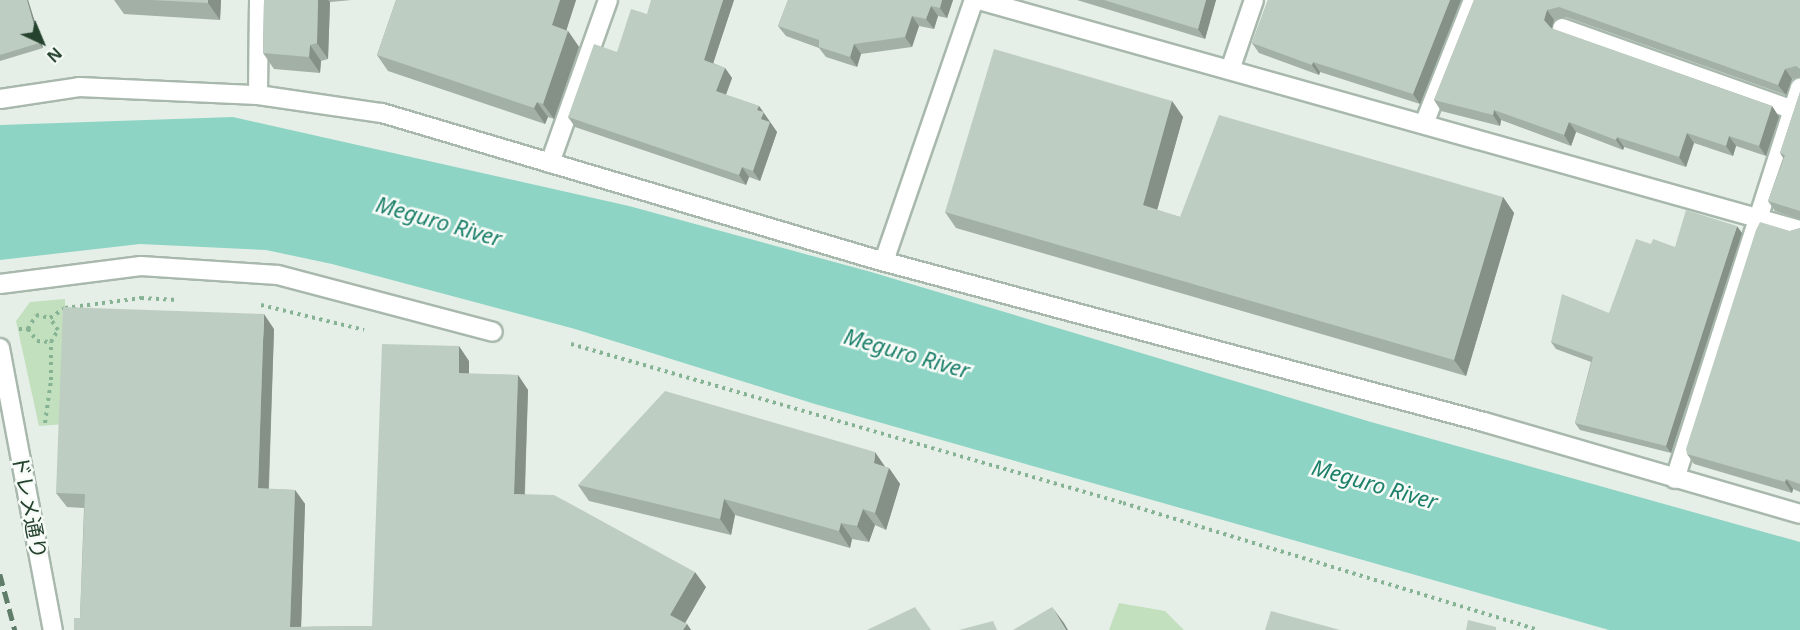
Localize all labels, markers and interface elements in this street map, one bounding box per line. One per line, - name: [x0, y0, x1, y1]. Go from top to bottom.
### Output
- north arrow: [12, 12, 72, 72]
- text: N: [42, 43, 67, 67]
- water label: Meguro River: [373, 190, 505, 252]
- water label: Meguro River: [841, 322, 973, 384]
- street label: ドレメ通り: [8, 453, 52, 561]
- water label: Meguro River: [1309, 453, 1441, 515]

